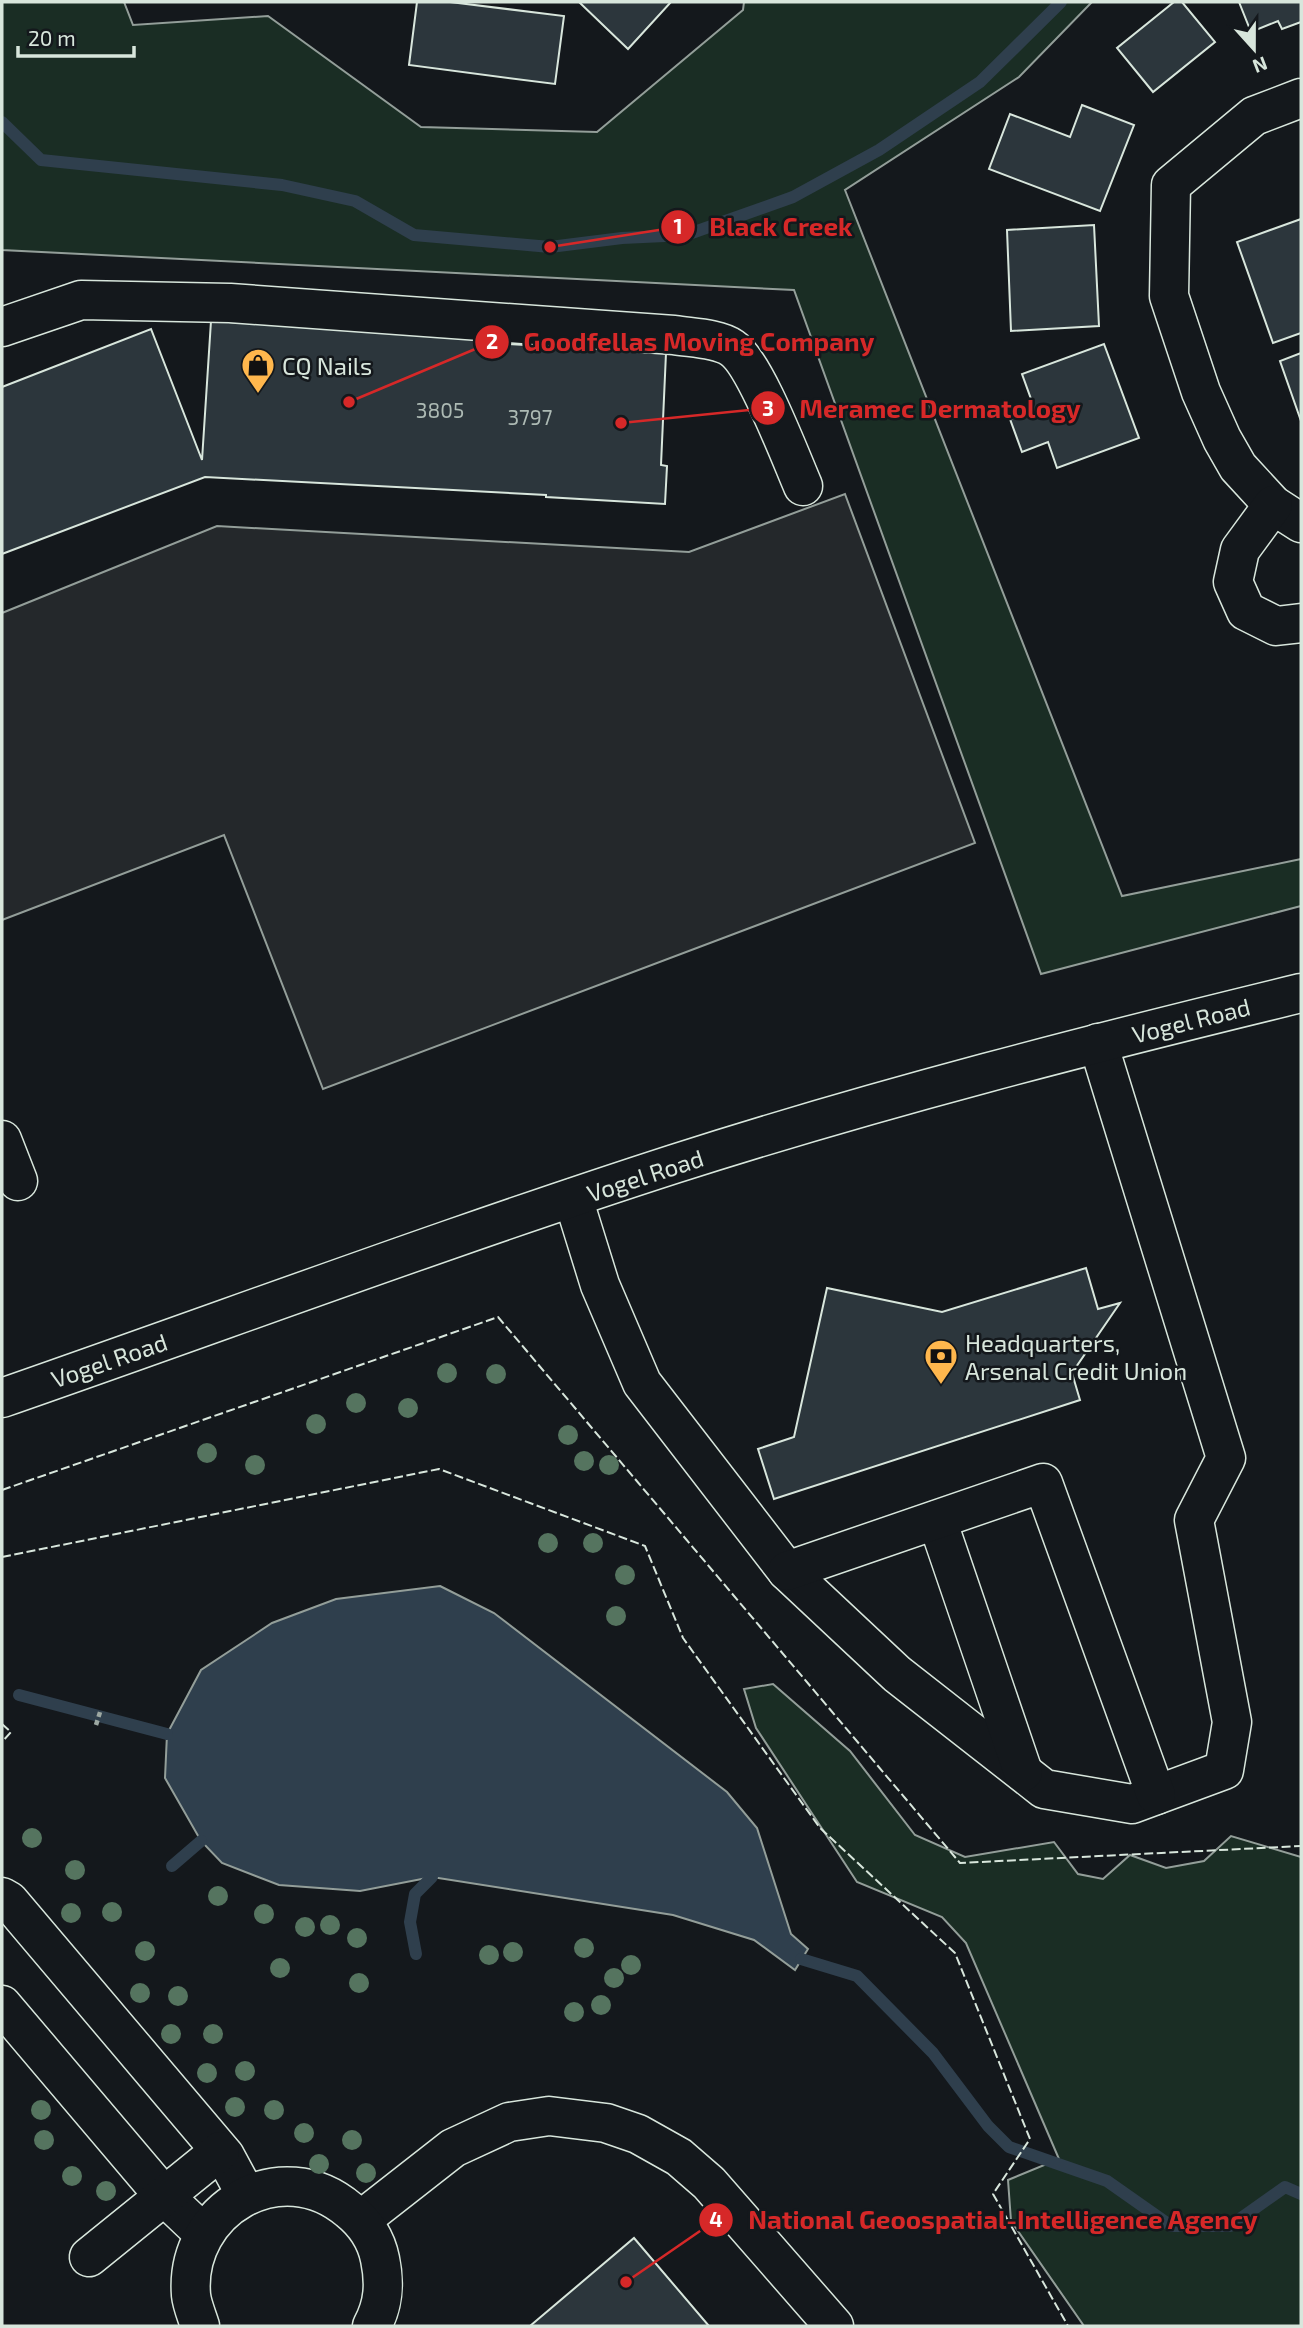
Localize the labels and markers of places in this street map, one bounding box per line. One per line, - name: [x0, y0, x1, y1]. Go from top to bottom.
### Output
- callout: Black Creek: [660, 203, 867, 250]
- callout: Goodfellas Moving Company: [474, 318, 888, 365]
- shop icon: CQ Nails: [239, 346, 277, 395]
- place label: CQ Nails: [282, 351, 372, 380]
- callout: Meramec Dermatology: [750, 385, 1095, 432]
- place label: Headquarters, Arsenal Credit Union: [965, 1328, 1187, 1385]
- bank icon: Headquarters, Arsenal Credit Union: [922, 1337, 960, 1386]
- callout: National Geoospatial-Intelligence Agency: [699, 2197, 1272, 2244]

